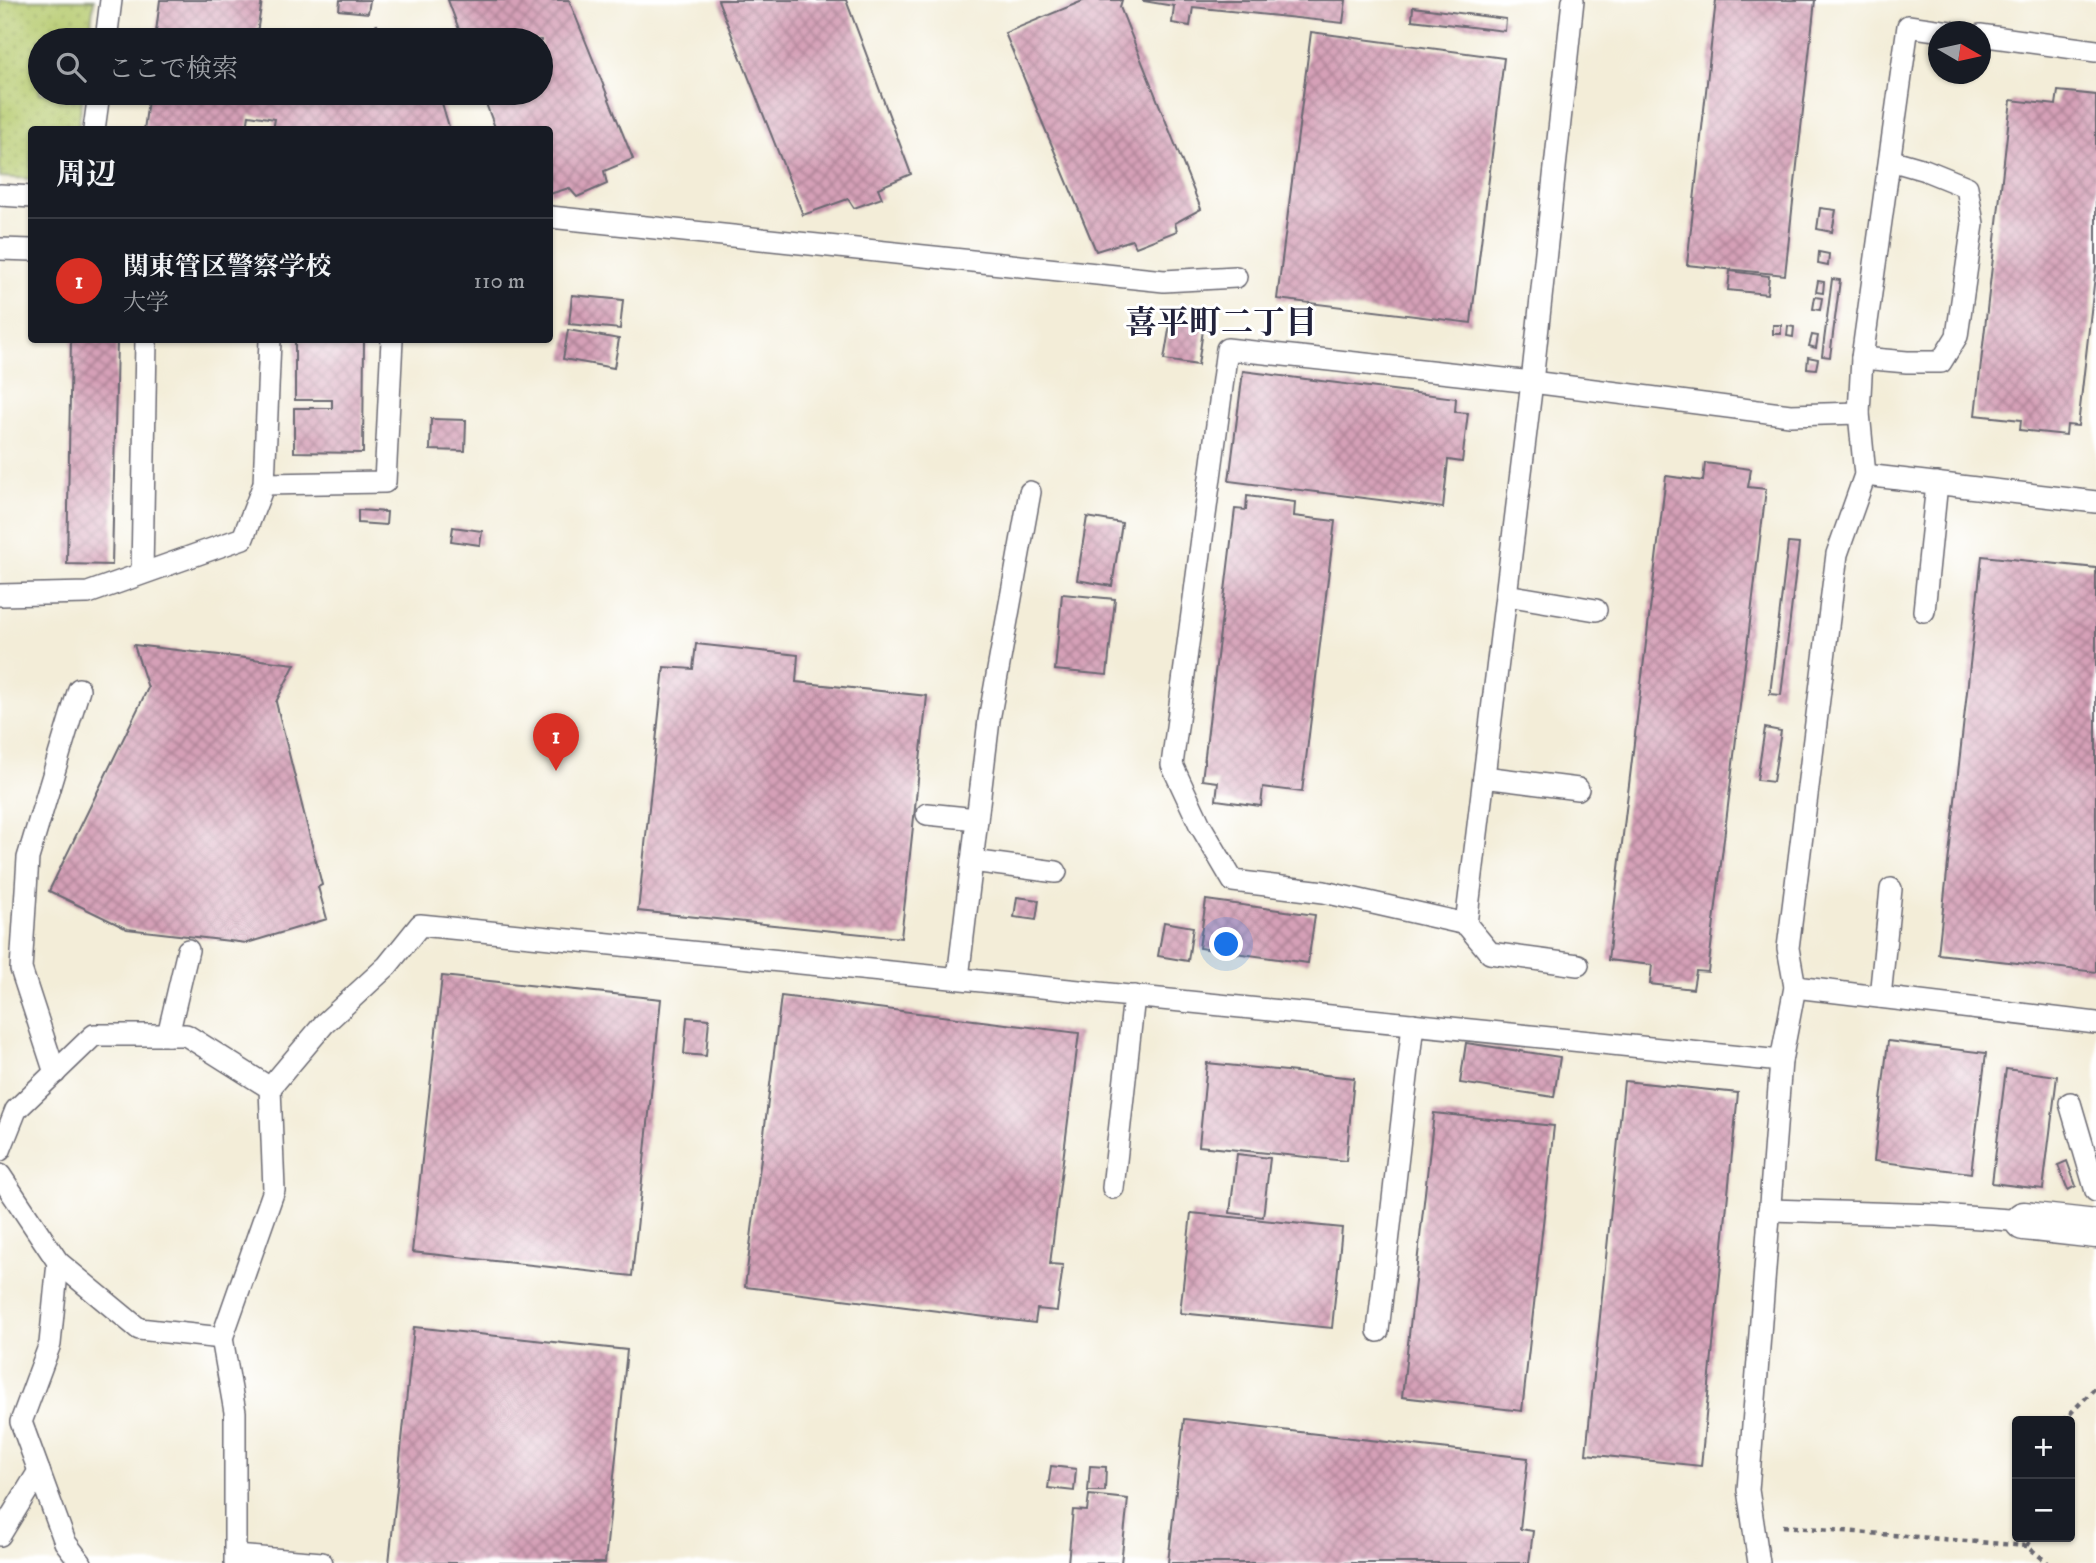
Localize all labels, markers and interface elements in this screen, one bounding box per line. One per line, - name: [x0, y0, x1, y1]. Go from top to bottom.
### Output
- north arrow: [1928, 21, 1991, 84]
- search box: [28, 28, 553, 105]
- icon: search: [52, 48, 90, 86]
- text: ここで検索: [108, 53, 238, 86]
- text: 周辺: [56, 157, 116, 194]
- text: 関東管区警察学校: [123, 251, 331, 284]
- text: 1: [75, 267, 83, 296]
- text: 110 m: [474, 267, 525, 296]
- text: 大学: [123, 289, 169, 318]
- district label: 喜平町二丁目: [1125, 304, 1317, 344]
- pin: 1: [533, 713, 579, 771]
- your location: [1209, 927, 1243, 961]
- map controls: [2012, 1416, 2075, 1542]
- button: +: [2012, 1416, 2075, 1479]
- button: −: [2012, 1479, 2075, 1542]

